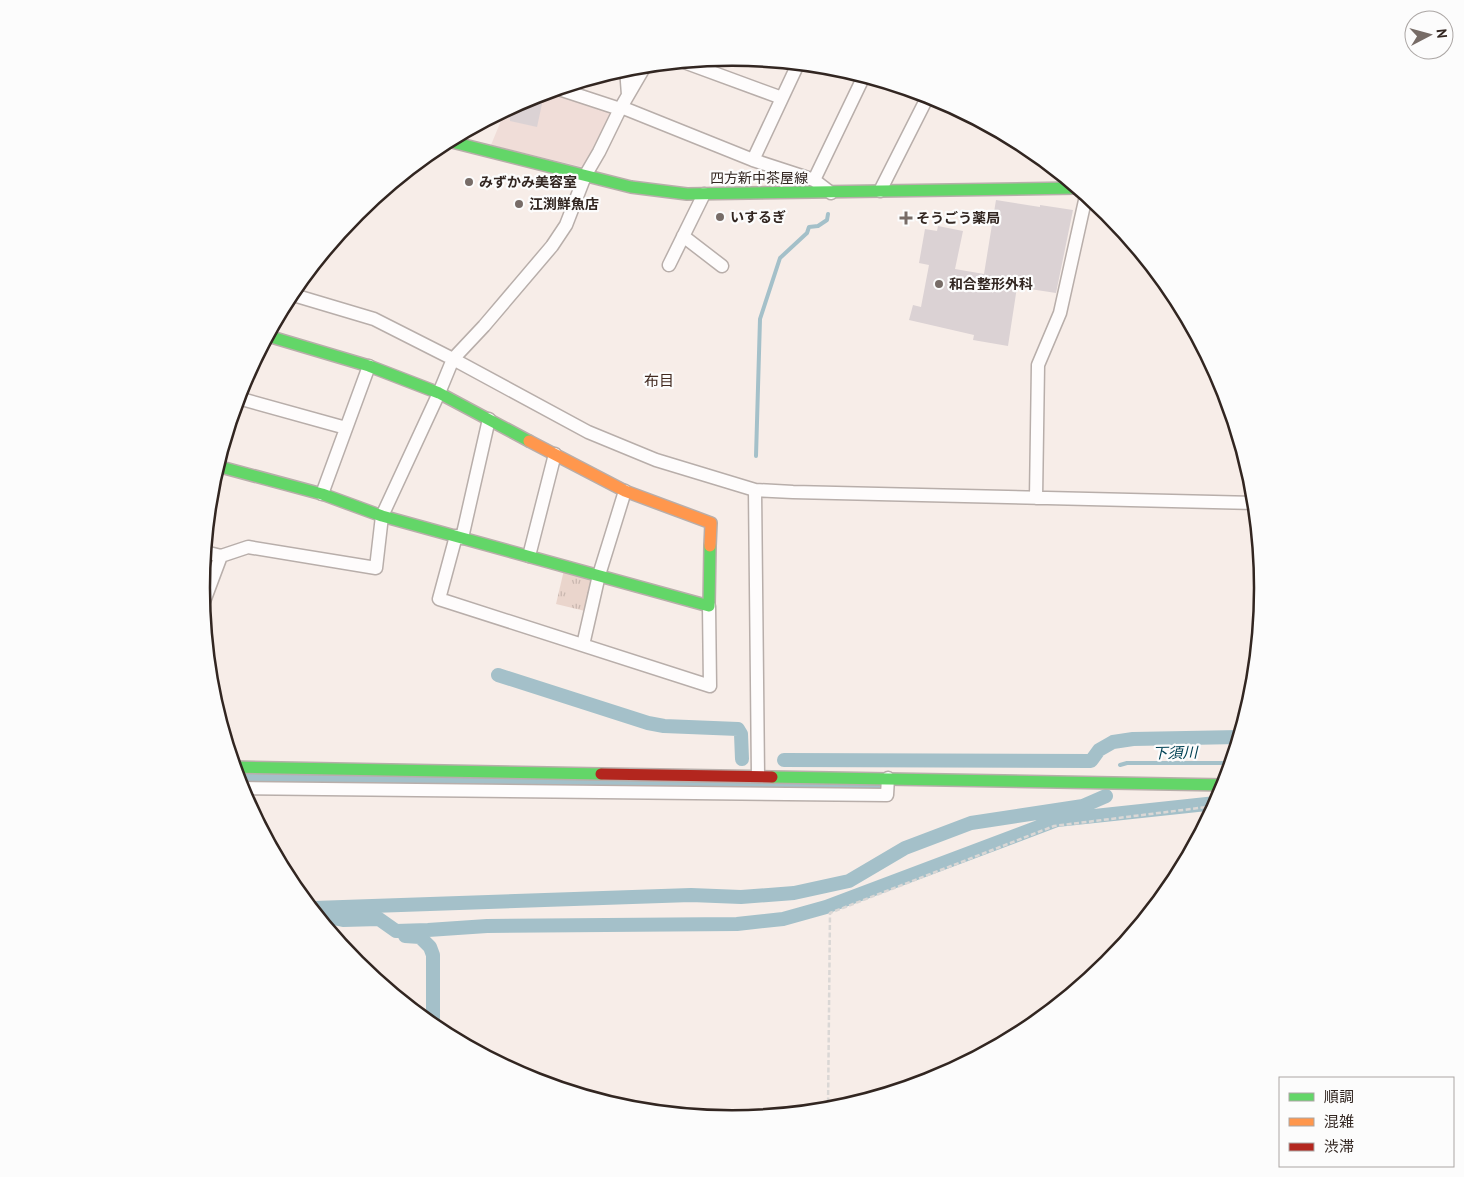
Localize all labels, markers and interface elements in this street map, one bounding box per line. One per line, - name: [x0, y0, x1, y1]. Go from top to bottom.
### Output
- north arrow: [1404, 10, 1454, 60]
- text: N: [1432, 28, 1451, 39]
- street label: 四方新中茶屋線: [710, 169, 808, 187]
- place label: みずかみ美容室: [479, 173, 577, 191]
- marker: みずかみ美容室: [463, 176, 475, 188]
- place label: 江渕鮮魚店: [529, 195, 599, 213]
- marker: 江渕鮮魚店: [513, 198, 525, 210]
- place label: いするぎ: [730, 208, 786, 226]
- place label: そうごう薬局: [916, 209, 1000, 227]
- marker: いするぎ: [714, 211, 726, 223]
- marker: そうごう薬局: [900, 212, 912, 224]
- place label: 和合整形外科: [949, 275, 1033, 293]
- marker: 和合整形外科: [933, 278, 945, 290]
- district label: 布目: [644, 371, 674, 390]
- water label: 下須川: [1152, 743, 1200, 762]
- legend: [1279, 1077, 1454, 1167]
- text: 順調: [1324, 1087, 1354, 1106]
- text: 混雑: [1324, 1112, 1354, 1131]
- text: 渋滞: [1324, 1137, 1354, 1156]

